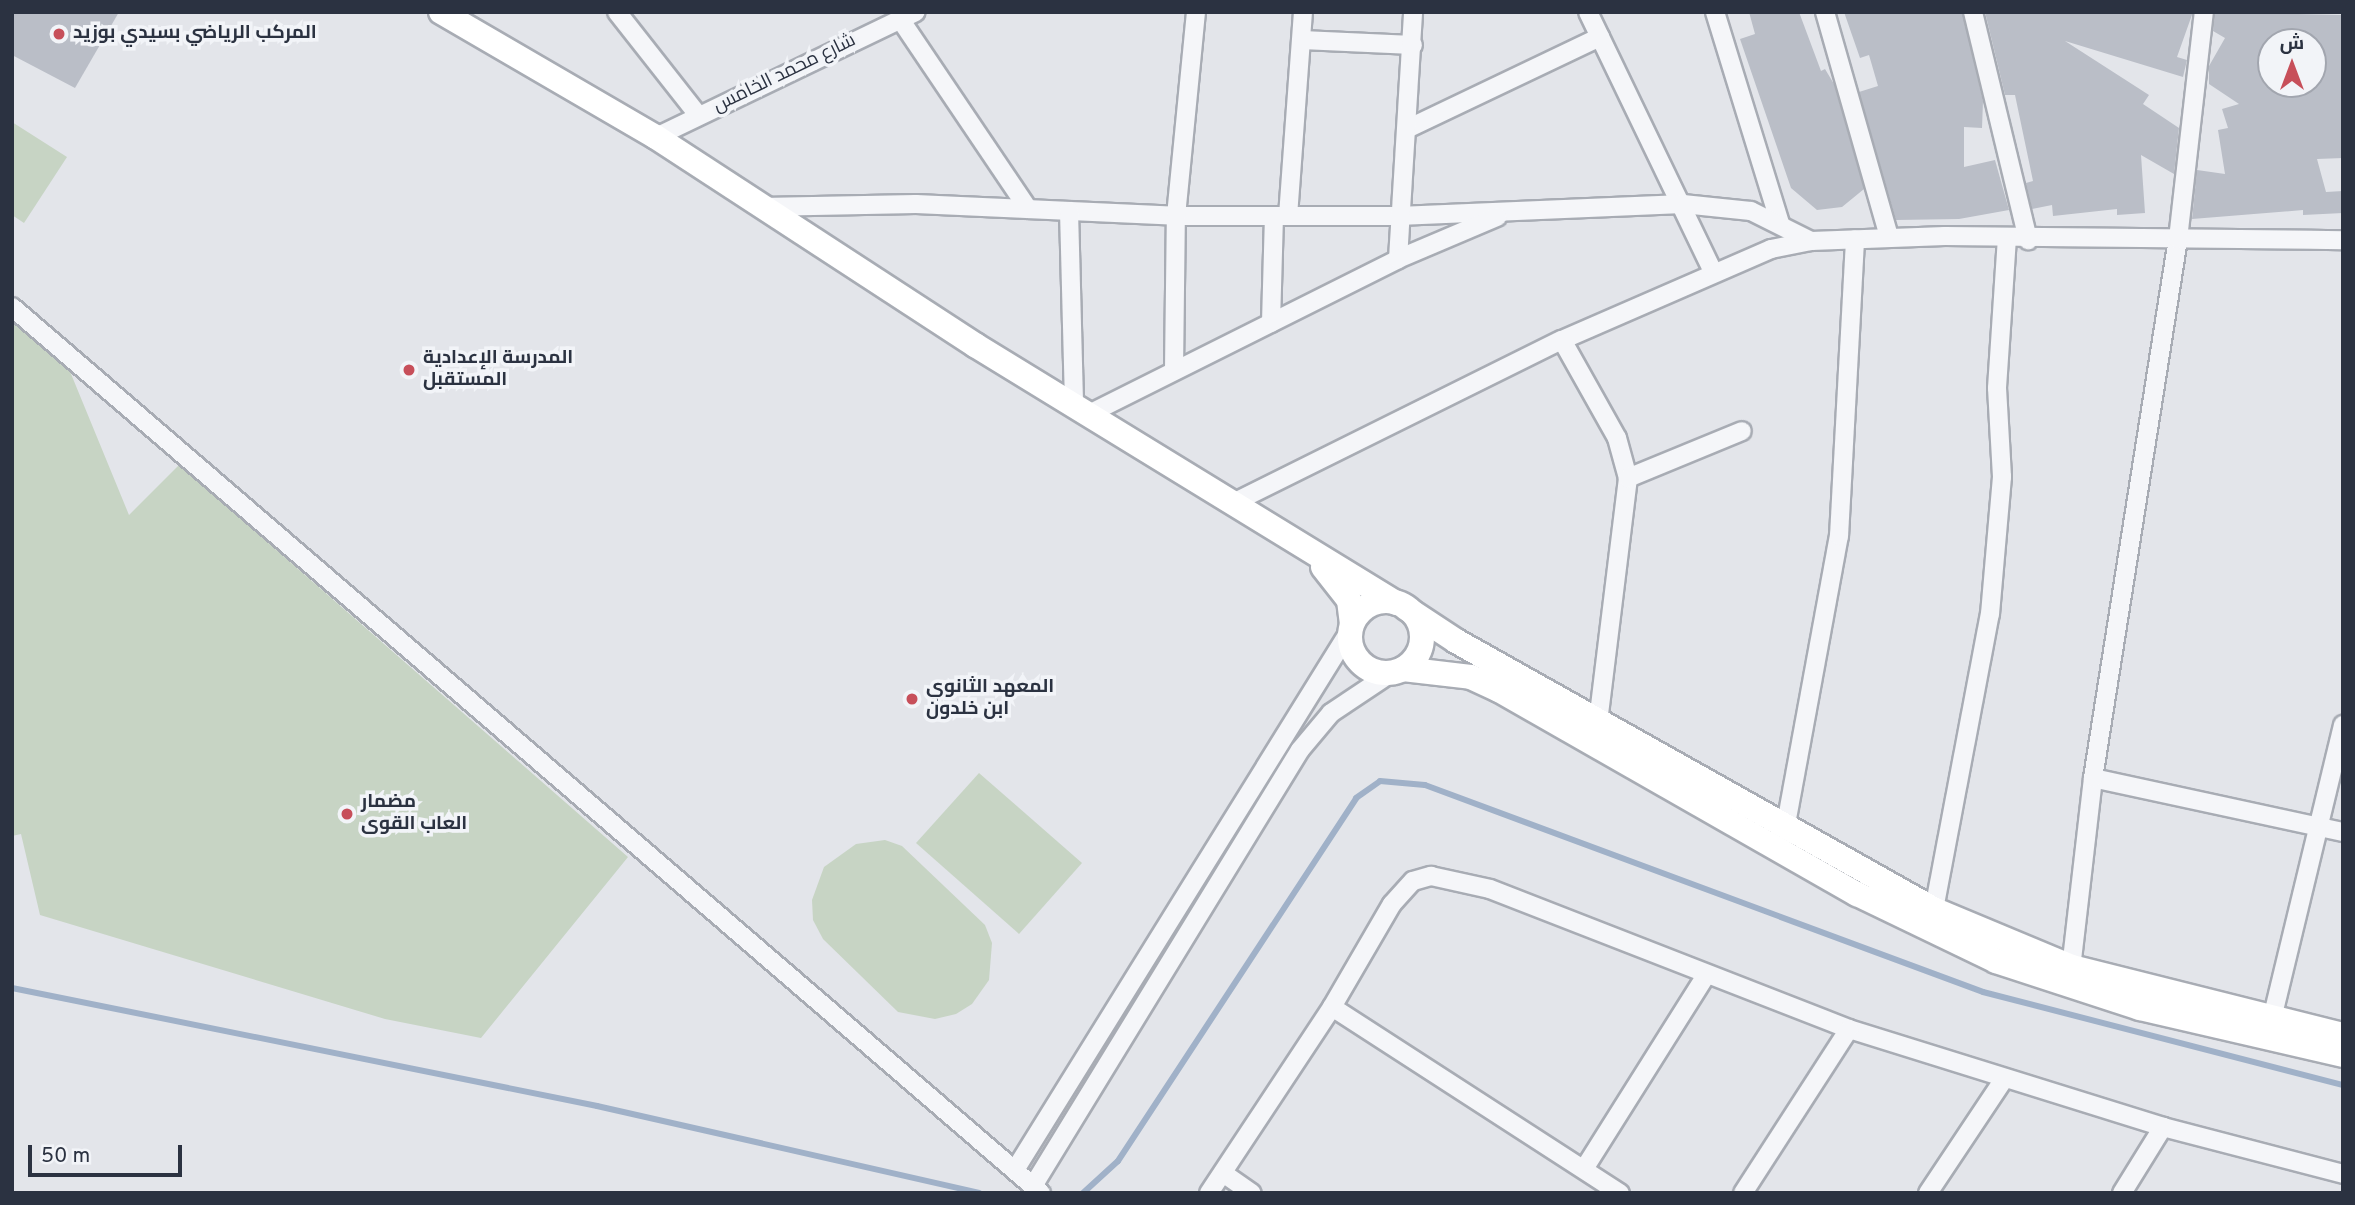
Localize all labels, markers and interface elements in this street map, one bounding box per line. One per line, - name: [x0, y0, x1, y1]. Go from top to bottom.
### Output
- place label: المركب الرياضي بسيدي بوزيد: [73, 23, 317, 45]
- marker: المركب الرياضي بسيدي بوزيد: [51, 26, 67, 42]
- north arrow: [2257, 28, 2327, 98]
- street label: شارع محمد الخامس: [710, 30, 860, 118]
- text: ش: [2280, 32, 2304, 56]
- place label: المدرسة الإعدادية المستقبل: [423, 348, 573, 392]
- marker: المدرسة الإعدادية المستقبل: [401, 362, 417, 378]
- place label: المعهد الثانوي ابن خلدون: [926, 677, 1054, 721]
- marker: المعهد الثانوي ابن خلدون: [904, 691, 920, 707]
- place label: مضمار العاب القوى: [361, 792, 467, 836]
- marker: مضمار العاب القوى: [339, 806, 355, 822]
- scale bar: [32, 1132, 186, 1176]
- text: 50 m: [41, 1143, 90, 1170]

